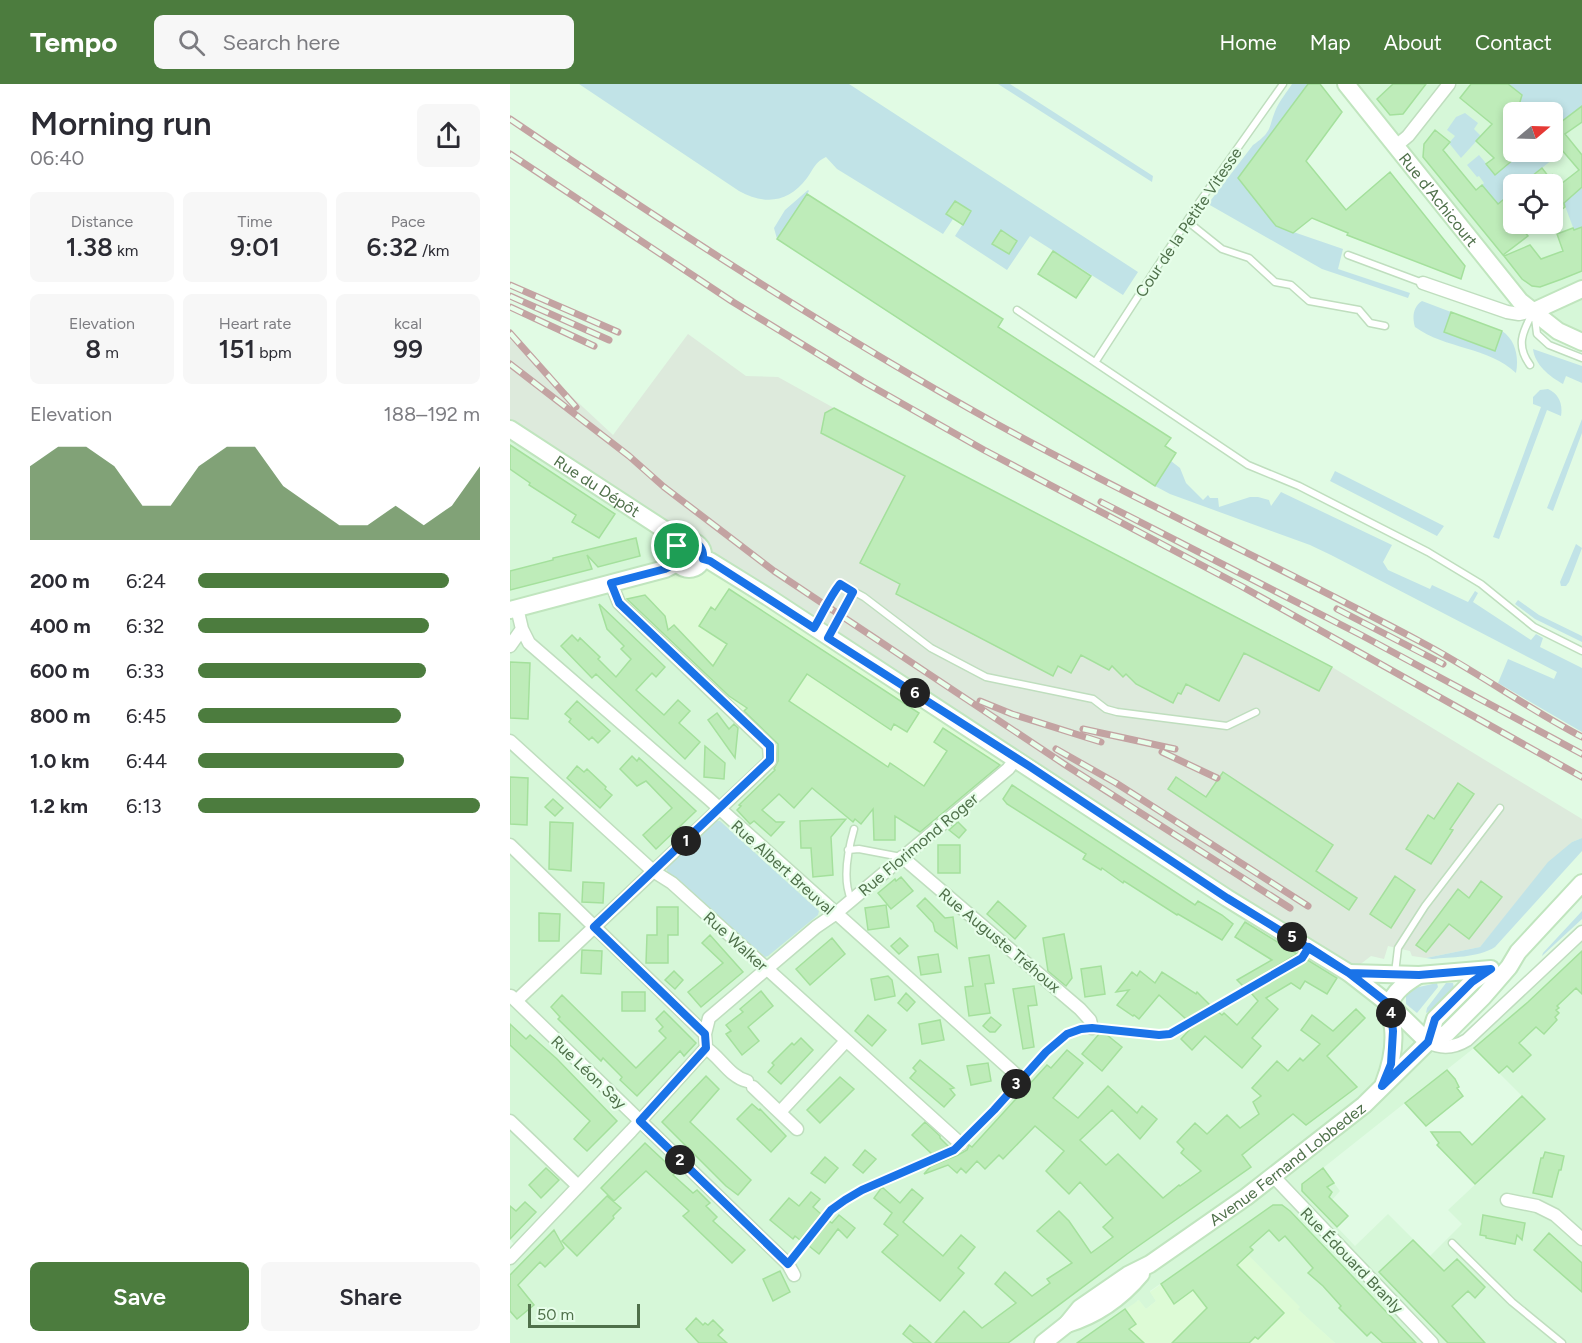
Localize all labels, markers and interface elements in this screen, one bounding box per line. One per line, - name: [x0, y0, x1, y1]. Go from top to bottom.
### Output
- search box: [154, 15, 574, 69]
- text: Tempo: [30, 25, 118, 59]
- icon: search: [175, 26, 208, 59]
- text: Search here: [223, 29, 340, 56]
- text: Home: [1220, 30, 1277, 55]
- text: Map: [1310, 30, 1351, 55]
- text: About: [1384, 30, 1442, 55]
- text: Contact: [1475, 30, 1552, 55]
- north arrow: [1503, 102, 1563, 162]
- map controls: [1503, 102, 1563, 234]
- text: Morning run: [30, 104, 212, 143]
- button: share: [417, 104, 480, 167]
- street label: Cour de la Petite Vitesse: [1131, 144, 1246, 301]
- text: 06:40: [30, 146, 84, 170]
- street label: Rue d'Achicourt: [1395, 149, 1481, 250]
- button: locate: [1503, 174, 1563, 234]
- text: Distance: [71, 212, 133, 231]
- text: Time: [238, 212, 272, 231]
- text: Pace: [391, 212, 425, 231]
- text: 1.38: [66, 231, 113, 263]
- text: 9:01: [230, 231, 280, 263]
- text: 6:32: [367, 231, 418, 263]
- text: km: [113, 241, 138, 260]
- text: /km: [418, 241, 450, 260]
- text: Elevation: [69, 314, 135, 333]
- text: Heart rate: [219, 314, 291, 333]
- text: kcal: [394, 314, 422, 333]
- text: 8: [85, 333, 101, 365]
- text: 151: [218, 333, 255, 365]
- text: 99: [393, 333, 423, 365]
- text: m: [101, 343, 119, 362]
- text: bpm: [255, 343, 292, 362]
- text: Elevation: [30, 402, 112, 426]
- text: 188–192 m: [383, 402, 480, 426]
- street label: Rue du Dépôt: [550, 451, 643, 521]
- pin: [651, 520, 702, 571]
- icon: arrive: [660, 529, 693, 562]
- text: 200 m: [30, 569, 90, 593]
- text: 6:24: [126, 569, 166, 593]
- text: 400 m: [30, 614, 91, 638]
- text: 6:32: [126, 614, 164, 638]
- text: 600 m: [30, 659, 90, 683]
- text: 6:33: [126, 659, 164, 683]
- pin: 6: [900, 678, 930, 708]
- text: 6: [910, 683, 920, 702]
- text: 800 m: [30, 704, 90, 728]
- text: 6:45: [126, 704, 166, 728]
- text: 1.0 km: [30, 749, 89, 773]
- text: 6:44: [126, 749, 167, 773]
- street label: Rue Florimond Roger: [855, 788, 982, 900]
- text: 1.2 km: [30, 794, 88, 818]
- text: 6:13: [126, 794, 162, 818]
- street label: Rue Albert Breuval: [727, 816, 838, 919]
- pin: 1: [671, 826, 701, 856]
- text: 1: [683, 831, 689, 850]
- street label: Rue Auguste Tréhoux: [935, 884, 1065, 997]
- street label: Rue Walker: [700, 908, 772, 976]
- pin: 5: [1277, 922, 1307, 952]
- text: 5: [1287, 927, 1297, 946]
- pin: 4: [1376, 998, 1406, 1028]
- text: 4: [1386, 1003, 1396, 1022]
- street label: Rue Léon Say: [547, 1032, 631, 1113]
- pin: 3: [1001, 1069, 1031, 1099]
- text: 3: [1012, 1074, 1020, 1093]
- street label: Avenue Fernand Lobbedez: [1206, 1098, 1369, 1230]
- pin: 2: [665, 1145, 695, 1175]
- text: 2: [675, 1150, 685, 1169]
- street label: Rue Édouard Branly: [1296, 1203, 1407, 1318]
- button: Save: [30, 1262, 249, 1331]
- button: Share: [261, 1262, 480, 1331]
- scale bar: [528, 1301, 640, 1328]
- text: 50 m: [537, 1305, 574, 1324]

